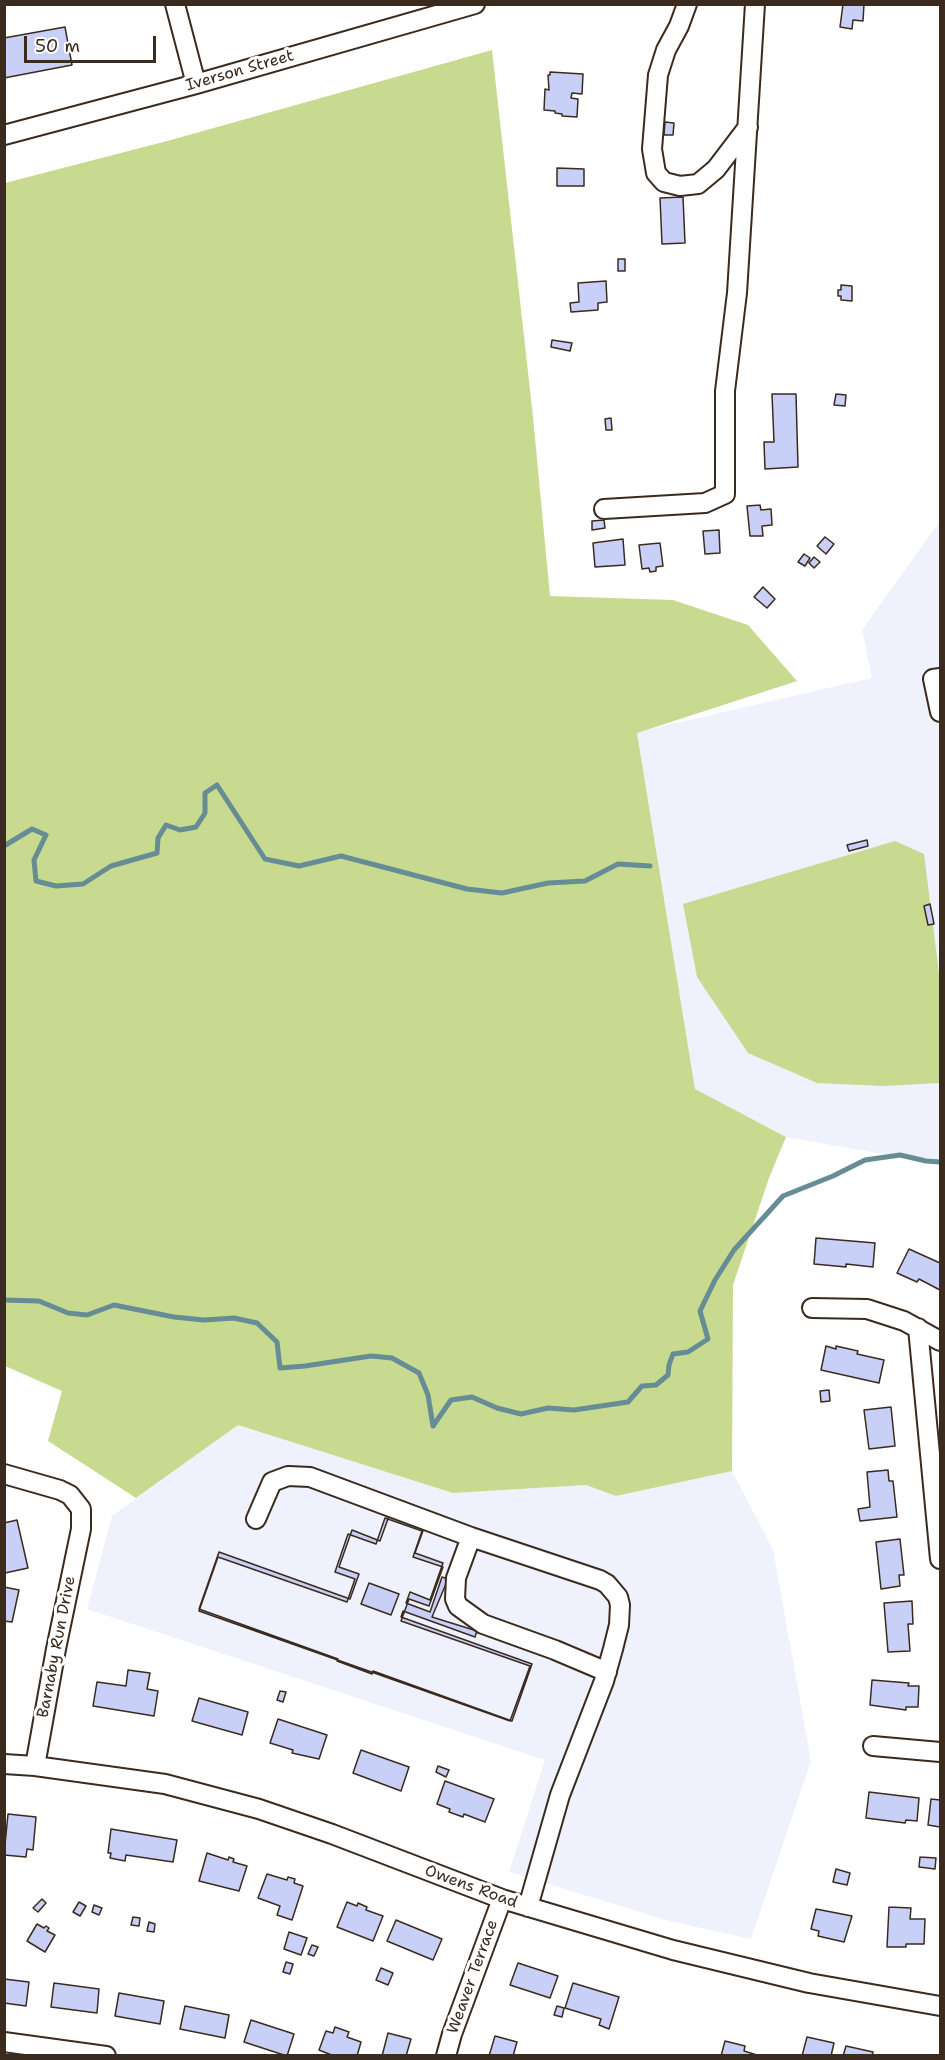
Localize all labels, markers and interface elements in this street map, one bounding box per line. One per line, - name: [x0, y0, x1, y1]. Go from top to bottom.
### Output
- scale bar: [27, 24, 159, 62]
- text: 50 m: [35, 34, 80, 58]
- street label: Iverson Street: [184, 46, 296, 96]
- street label: Barnaby Run Drive: [34, 1574, 80, 1720]
- street label: Owens Road: [422, 1861, 520, 1913]
- street label: Weaver Terrace: [443, 1917, 503, 2037]

